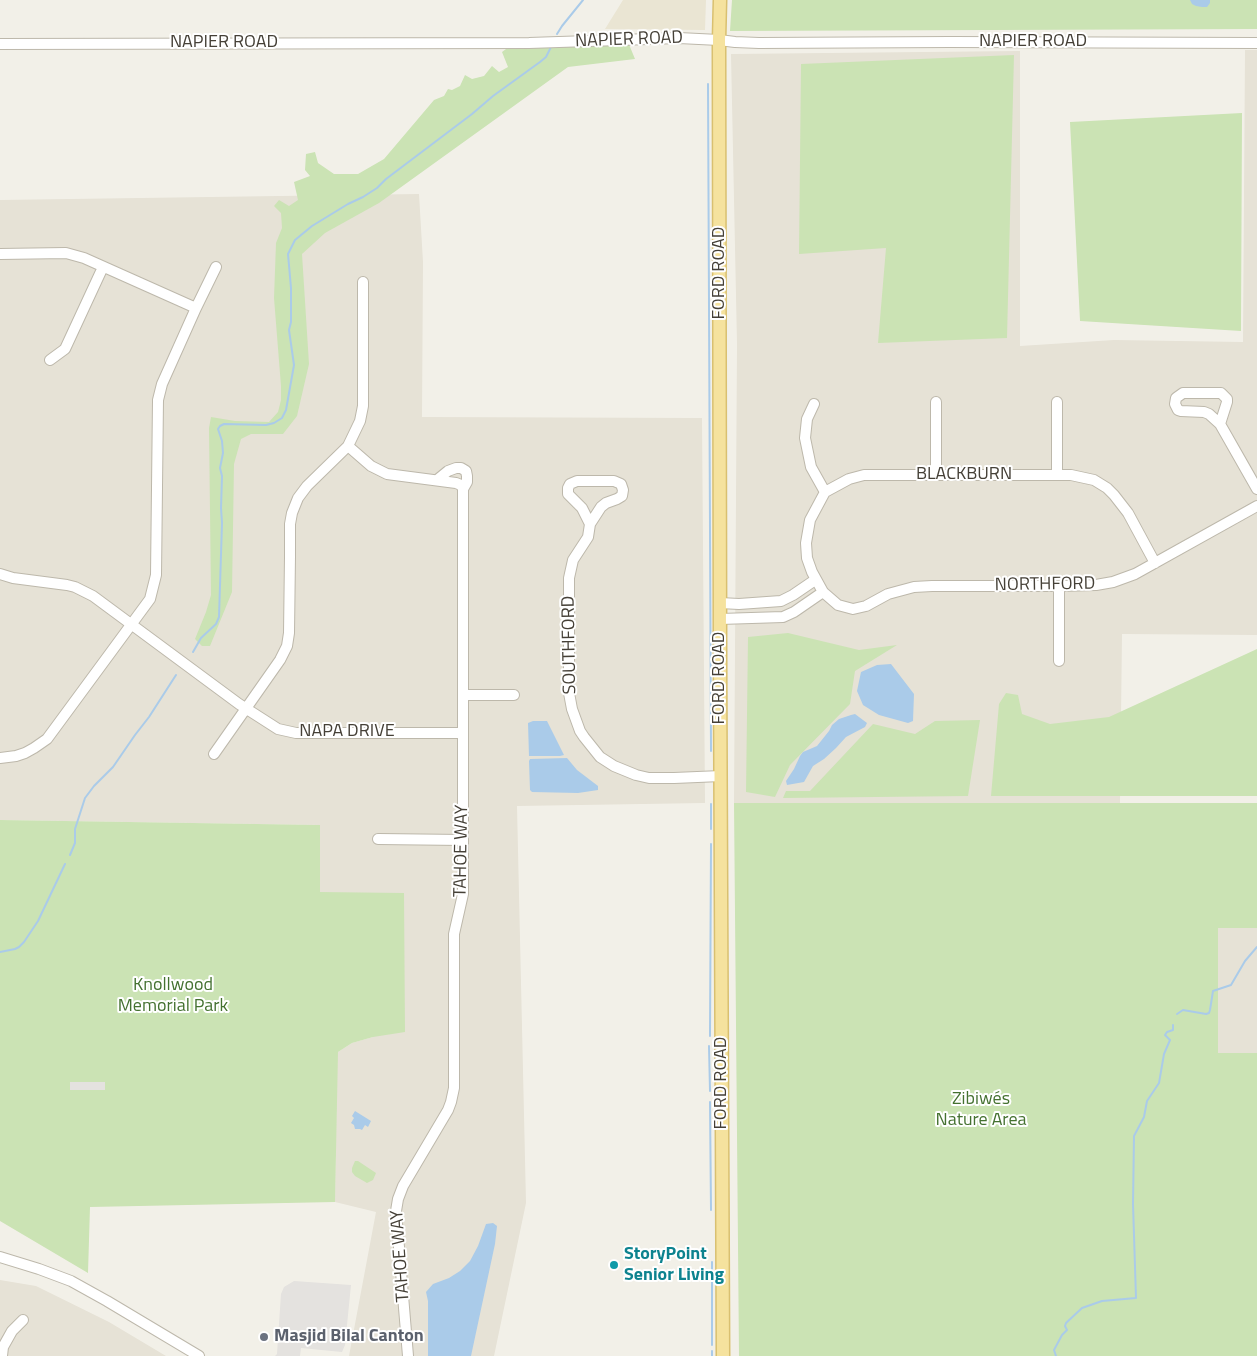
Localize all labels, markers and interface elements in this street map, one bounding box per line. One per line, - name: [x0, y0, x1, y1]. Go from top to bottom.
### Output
- street label: NAPIER ROAD: [575, 27, 683, 53]
- street label: NAPIER ROAD: [979, 31, 1087, 53]
- street label: NAPIER ROAD: [170, 32, 278, 54]
- street label: FORD ROAD: [709, 227, 731, 319]
- street label: BLACKBURN: [916, 464, 1012, 486]
- street label: NORTHFORD: [995, 573, 1095, 597]
- street label: SOUTHFORD: [558, 595, 582, 695]
- street label: FORD ROAD: [709, 632, 731, 724]
- street label: NAPA DRIVE: [299, 721, 395, 743]
- street label: TAHOE WAY: [450, 805, 474, 897]
- park label: Knollwood Memorial Park: [118, 975, 228, 1018]
- street label: FORD ROAD: [711, 1037, 733, 1129]
- park label: Zibiwés Nature Area: [935, 1089, 1027, 1132]
- street label: TAHOE WAY: [387, 1209, 415, 1303]
- place label: StoryPoint Senior Living: [624, 1244, 724, 1286]
- marker: StoryPoint Senior Living: [608, 1259, 620, 1271]
- place label: Masjid Bilal Canton: [274, 1326, 424, 1348]
- marker: Masjid Bilal Canton: [258, 1331, 270, 1343]

